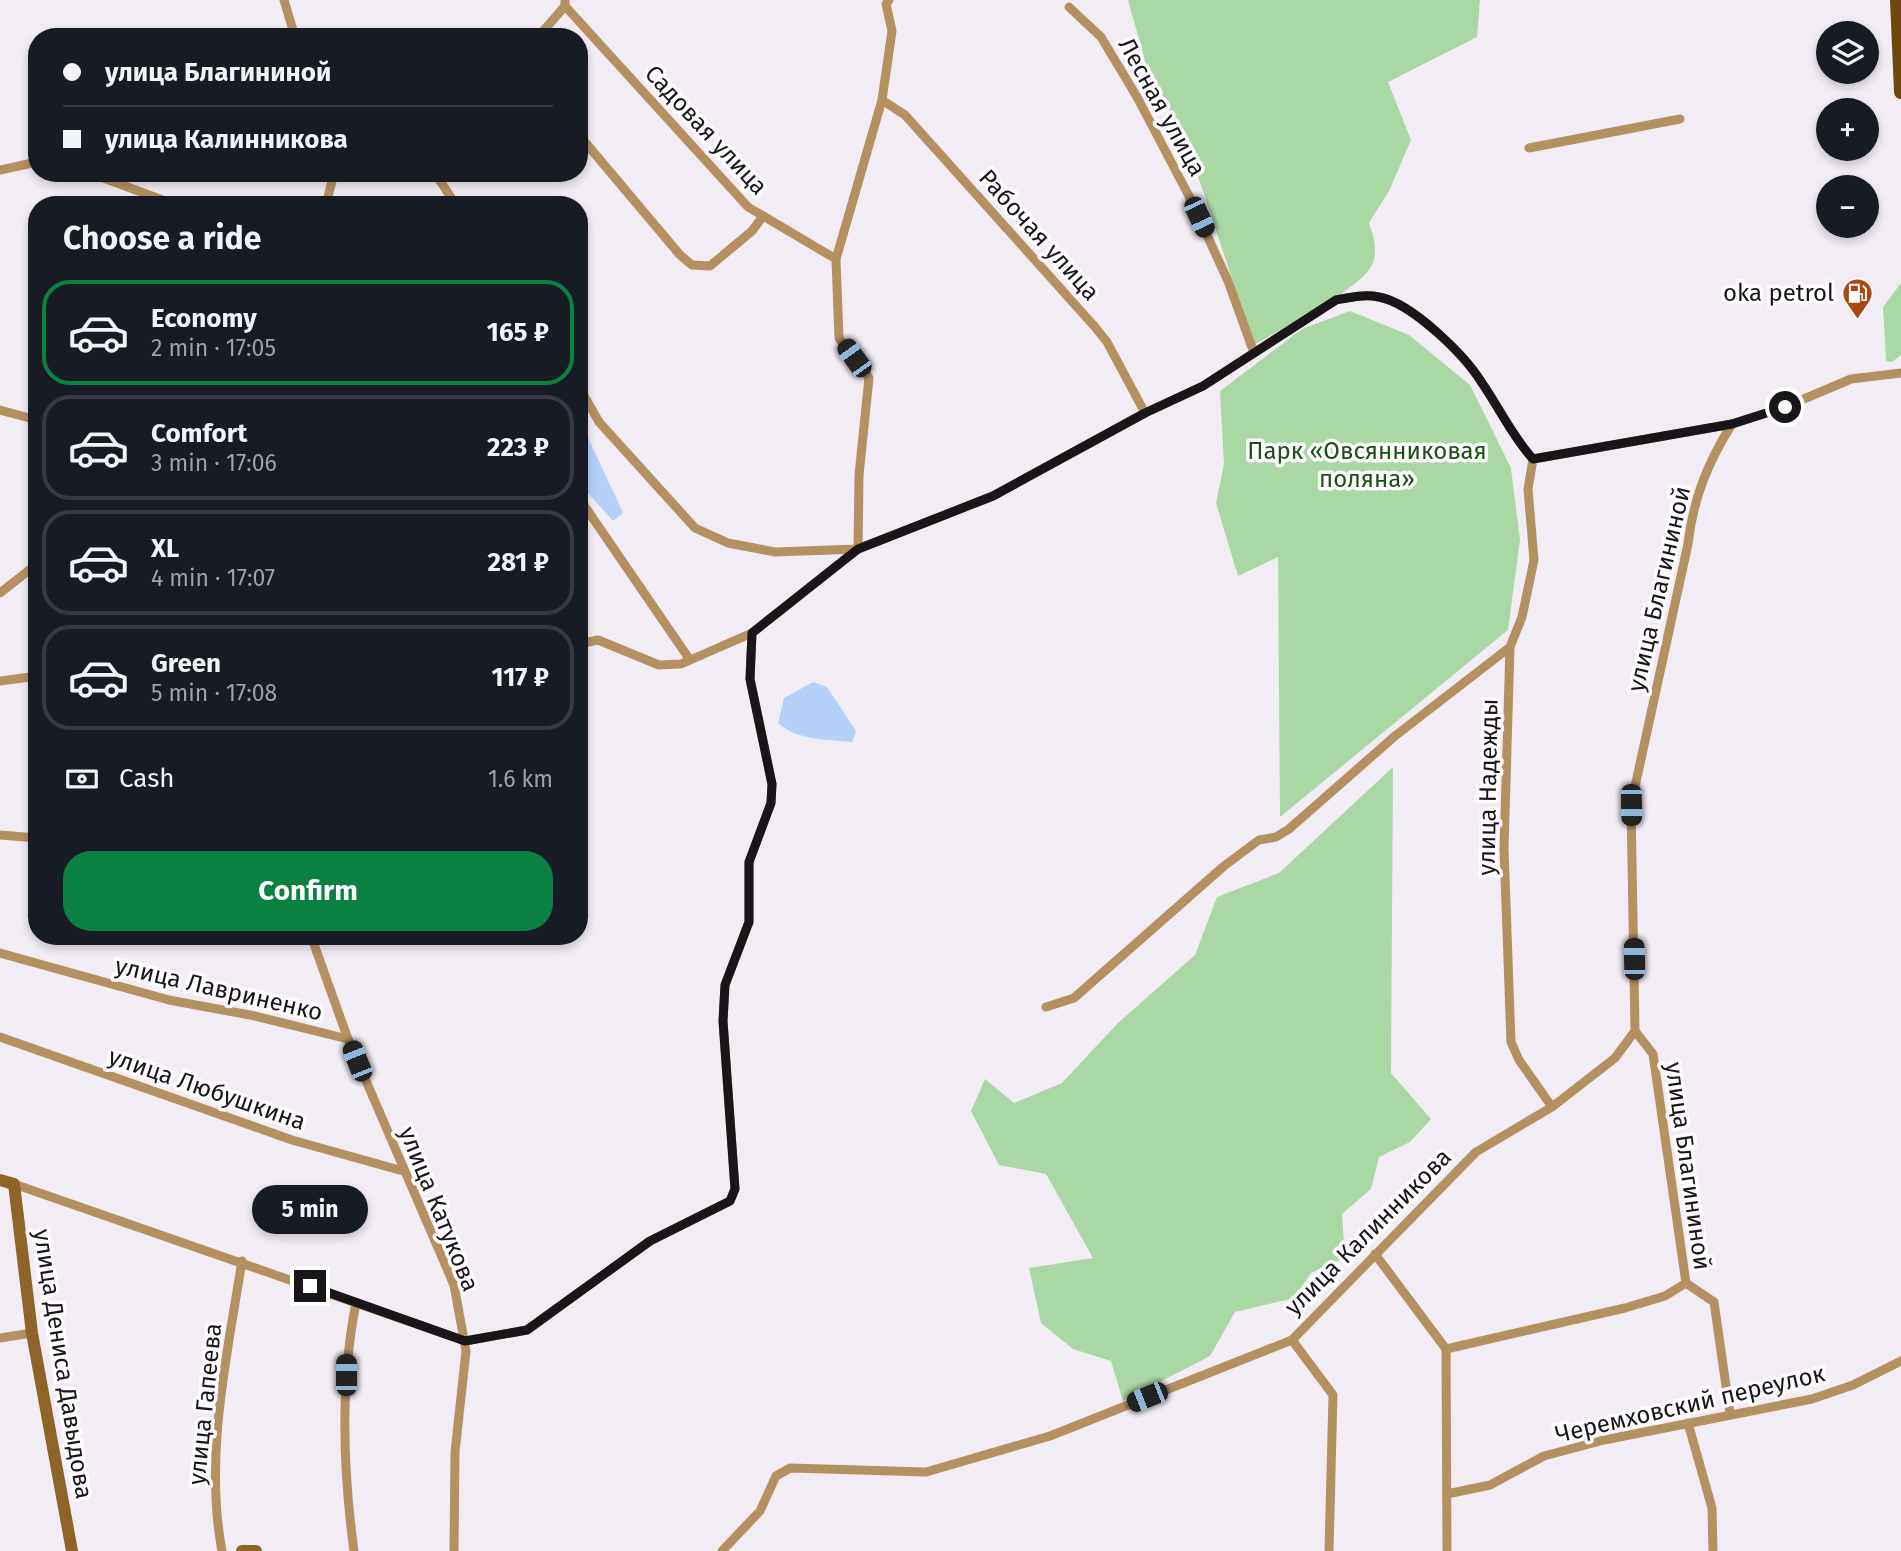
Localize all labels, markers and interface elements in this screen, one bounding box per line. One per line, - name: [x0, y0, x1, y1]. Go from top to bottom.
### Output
- map controls: [1816, 21, 1879, 238]
- button: layers: [1816, 21, 1879, 84]
- street label: Лесная улица: [1112, 33, 1212, 181]
- text: улица Благининой: [105, 57, 331, 88]
- street label: Садовая улица: [639, 60, 773, 200]
- button: +: [1816, 98, 1879, 161]
- text: улица Калинникова: [105, 124, 348, 155]
- street label: Рабочая улица: [973, 164, 1105, 306]
- button: −: [1816, 175, 1879, 238]
- car: [1181, 194, 1218, 240]
- text: Choose a ride: [63, 219, 261, 257]
- fuel station icon: oka petrol: [1840, 276, 1874, 320]
- place label: oka petrol: [1723, 279, 1834, 307]
- icon: car: [67, 301, 130, 364]
- text: Economy: [151, 303, 257, 334]
- text: 165 ₽: [487, 317, 549, 348]
- text: 2 min · 17:05: [151, 334, 276, 362]
- car: [834, 335, 875, 381]
- route start: [1769, 391, 1801, 423]
- icon: car: [67, 416, 130, 479]
- text: Comfort: [151, 418, 247, 449]
- text: 223 ₽: [487, 432, 549, 463]
- park label: Парк «Овсянниковая поляна»: [1247, 437, 1487, 493]
- text: 3 min · 17:06: [151, 449, 277, 477]
- street label: улица Благининой: [1622, 484, 1696, 694]
- icon: car: [67, 531, 130, 594]
- text: XL: [151, 533, 179, 564]
- text: 281 ₽: [488, 547, 549, 578]
- text: 4 min · 17:07: [151, 564, 275, 592]
- icon: car: [67, 646, 130, 709]
- text: Green: [151, 648, 221, 679]
- text: 117 ₽: [492, 662, 549, 693]
- text: 5 min · 17:08: [151, 679, 277, 707]
- street label: улица Надежды: [1472, 698, 1504, 876]
- icon: cash: [63, 760, 101, 798]
- text: Cash: [119, 763, 175, 794]
- text: 1.6 km: [488, 765, 553, 793]
- car: [1621, 784, 1642, 826]
- button: Confirm: [63, 851, 553, 931]
- car: [1624, 938, 1645, 980]
- street label: улица Лавриненко: [113, 952, 325, 1026]
- car: [340, 1038, 375, 1084]
- street label: улица Любушкина: [105, 1042, 309, 1136]
- street label: улица Благининой: [1660, 1060, 1716, 1272]
- street label: улица Катукова: [393, 1123, 485, 1295]
- street label: улица Калинникова: [1279, 1143, 1457, 1321]
- callout: 5 min: [252, 1184, 368, 1234]
- text: 5 min: [282, 1195, 338, 1223]
- street label: улица Дениса Давыдова: [28, 1227, 98, 1501]
- route end: [294, 1270, 326, 1302]
- street label: улица Гапеева: [183, 1322, 227, 1486]
- car: [336, 1354, 357, 1396]
- street label: Черемховский переулок: [1553, 1359, 1828, 1449]
- car: [1124, 1379, 1171, 1415]

